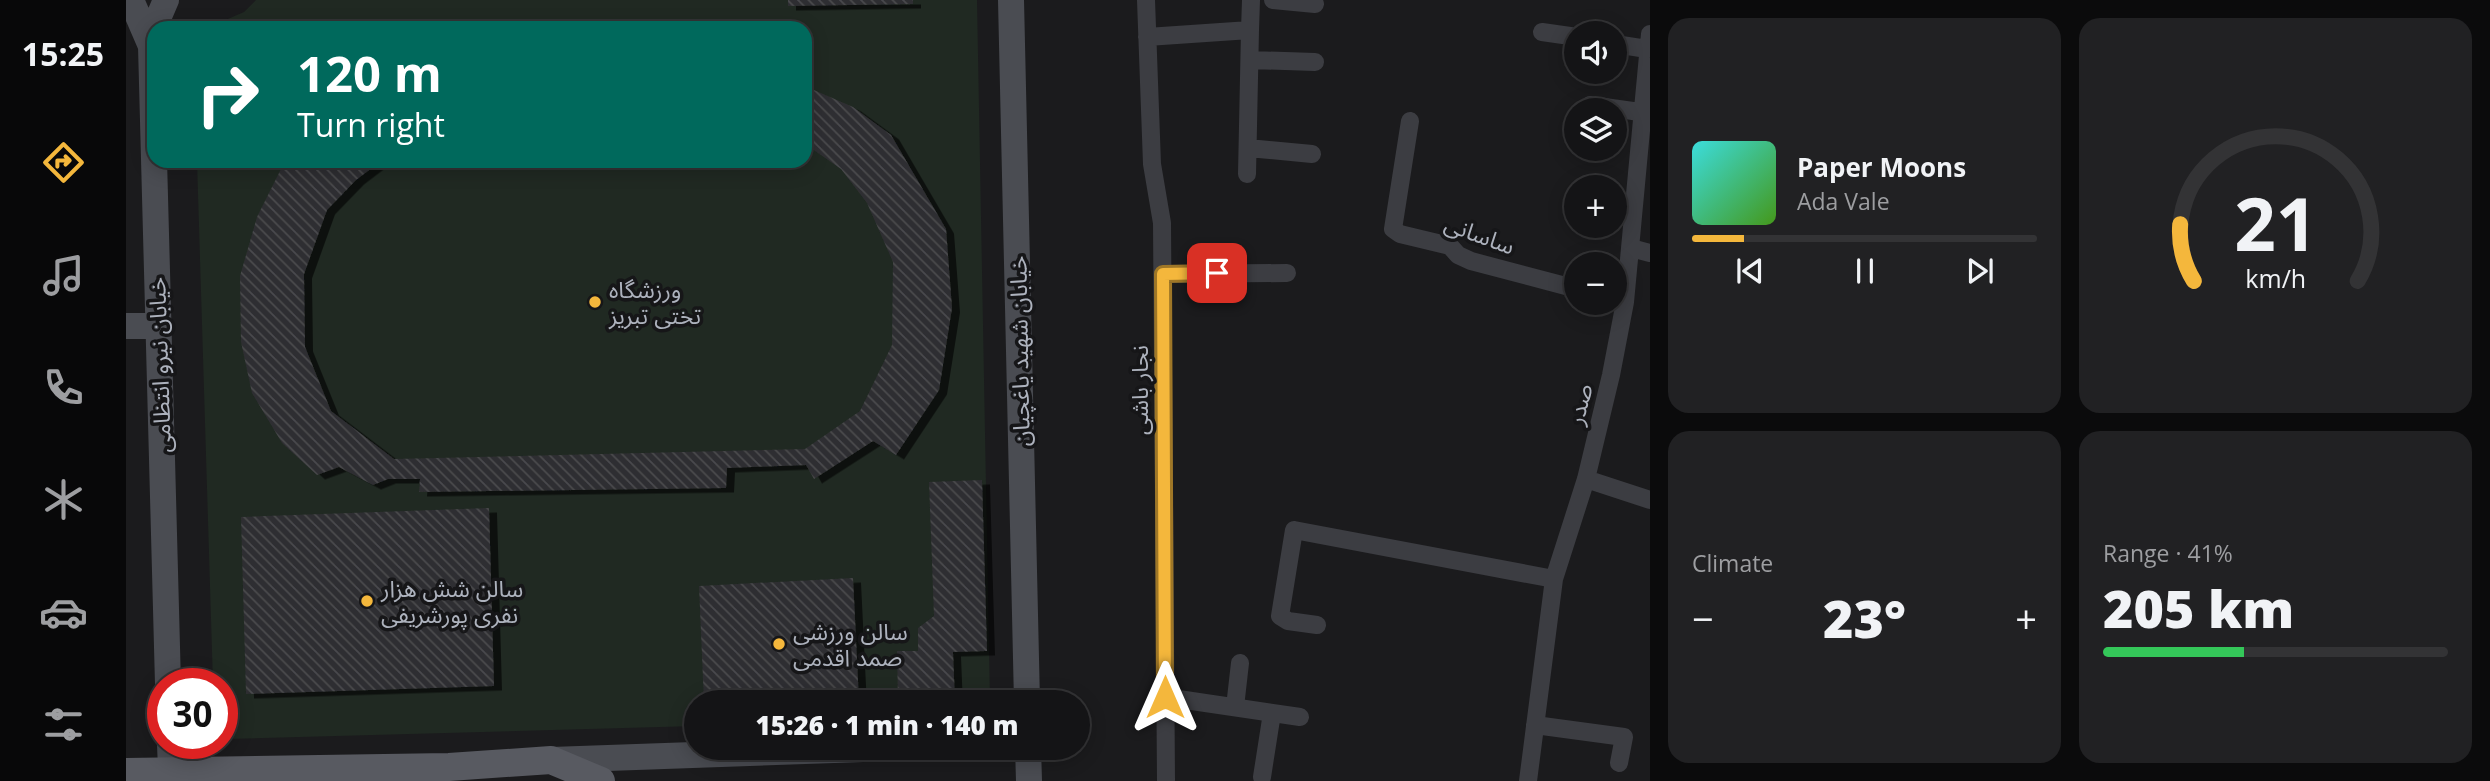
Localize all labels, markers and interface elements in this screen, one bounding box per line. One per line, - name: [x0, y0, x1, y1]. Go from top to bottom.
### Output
- map controls: [1564, 21, 1627, 315]
- button: sound: [1564, 21, 1627, 84]
- text: 15:25: [22, 32, 104, 75]
- text: 120 m: [297, 40, 442, 106]
- icon: right: [182, 49, 273, 140]
- button: layers: [1564, 98, 1627, 161]
- text: Turn right: [297, 103, 445, 146]
- icon: directions: [39, 138, 88, 187]
- text: Paper Moons: [1797, 149, 1966, 185]
- text: 21: [2234, 174, 2317, 273]
- button: +: [1564, 175, 1627, 238]
- text: Ada Vale: [1797, 185, 1890, 217]
- street label: ساسانی: [1440, 207, 1520, 261]
- pin: [1187, 243, 1247, 303]
- icon: music: [39, 251, 88, 300]
- button: −: [1564, 252, 1627, 315]
- icon: previous: [1731, 252, 1769, 290]
- icon: pause: [1846, 252, 1884, 290]
- icon: next: [1961, 252, 1999, 290]
- icon: arrive: [1198, 254, 1236, 292]
- street label: خیابان شهید یاغچیان: [1001, 255, 1037, 447]
- text: km/h: [2245, 261, 2306, 295]
- place label: ورزشگاه تختی تبریز: [608, 273, 701, 331]
- street label: خیابان نیرو انتظامی: [140, 277, 178, 453]
- marker: ورزشگاه تختی تبریز: [587, 294, 603, 310]
- street label: نجار باشی: [1123, 345, 1155, 435]
- icon: phone: [39, 363, 88, 412]
- street label: صدر: [1558, 380, 1600, 429]
- icon: climate: [39, 475, 88, 524]
- text: Range · 41%: [2103, 537, 2233, 569]
- text: Climate: [1692, 547, 1773, 579]
- place label: سالن شش هزار نفری پورشریفی: [380, 572, 523, 630]
- text: 205 km: [2103, 572, 2294, 643]
- text: 23°: [1823, 582, 1906, 653]
- icon: car: [39, 588, 88, 637]
- text: −: [1692, 592, 1714, 644]
- text: +: [2015, 592, 2037, 644]
- marker: سالن شش هزار نفری پورشریفی: [359, 593, 375, 609]
- place label: سالن ورزشی صمد اقدمی: [793, 615, 908, 673]
- marker: سالن ورزشی صمد اقدمی: [771, 636, 787, 652]
- position arrow: [1128, 660, 1202, 734]
- speed limit sign: 30: [147, 668, 238, 759]
- icon: filters: [39, 700, 88, 749]
- text: 15:26 · 1 min · 140 m: [756, 707, 1018, 743]

